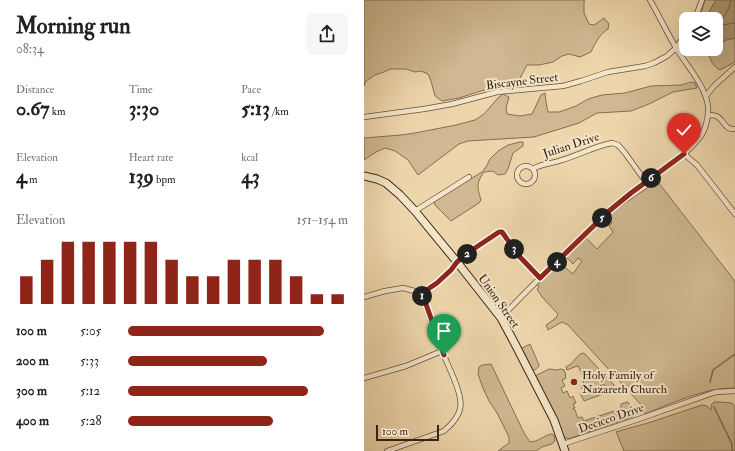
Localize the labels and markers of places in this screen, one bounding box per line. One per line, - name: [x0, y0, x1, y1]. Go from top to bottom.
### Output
- pin: [667, 113, 701, 154]
- pin: 6: [641, 168, 661, 188]
- pin: 5: [592, 208, 612, 228]
- pin: 3: [504, 239, 524, 259]
- pin: 2: [457, 244, 477, 264]
- pin: 4: [547, 252, 567, 272]
- pin: 1: [412, 286, 432, 306]
- pin: [427, 314, 461, 355]
- place label: Holy Family of Nazareth Church: [582, 368, 668, 397]
- marker: Holy Family of Nazareth Church: [569, 377, 579, 387]

